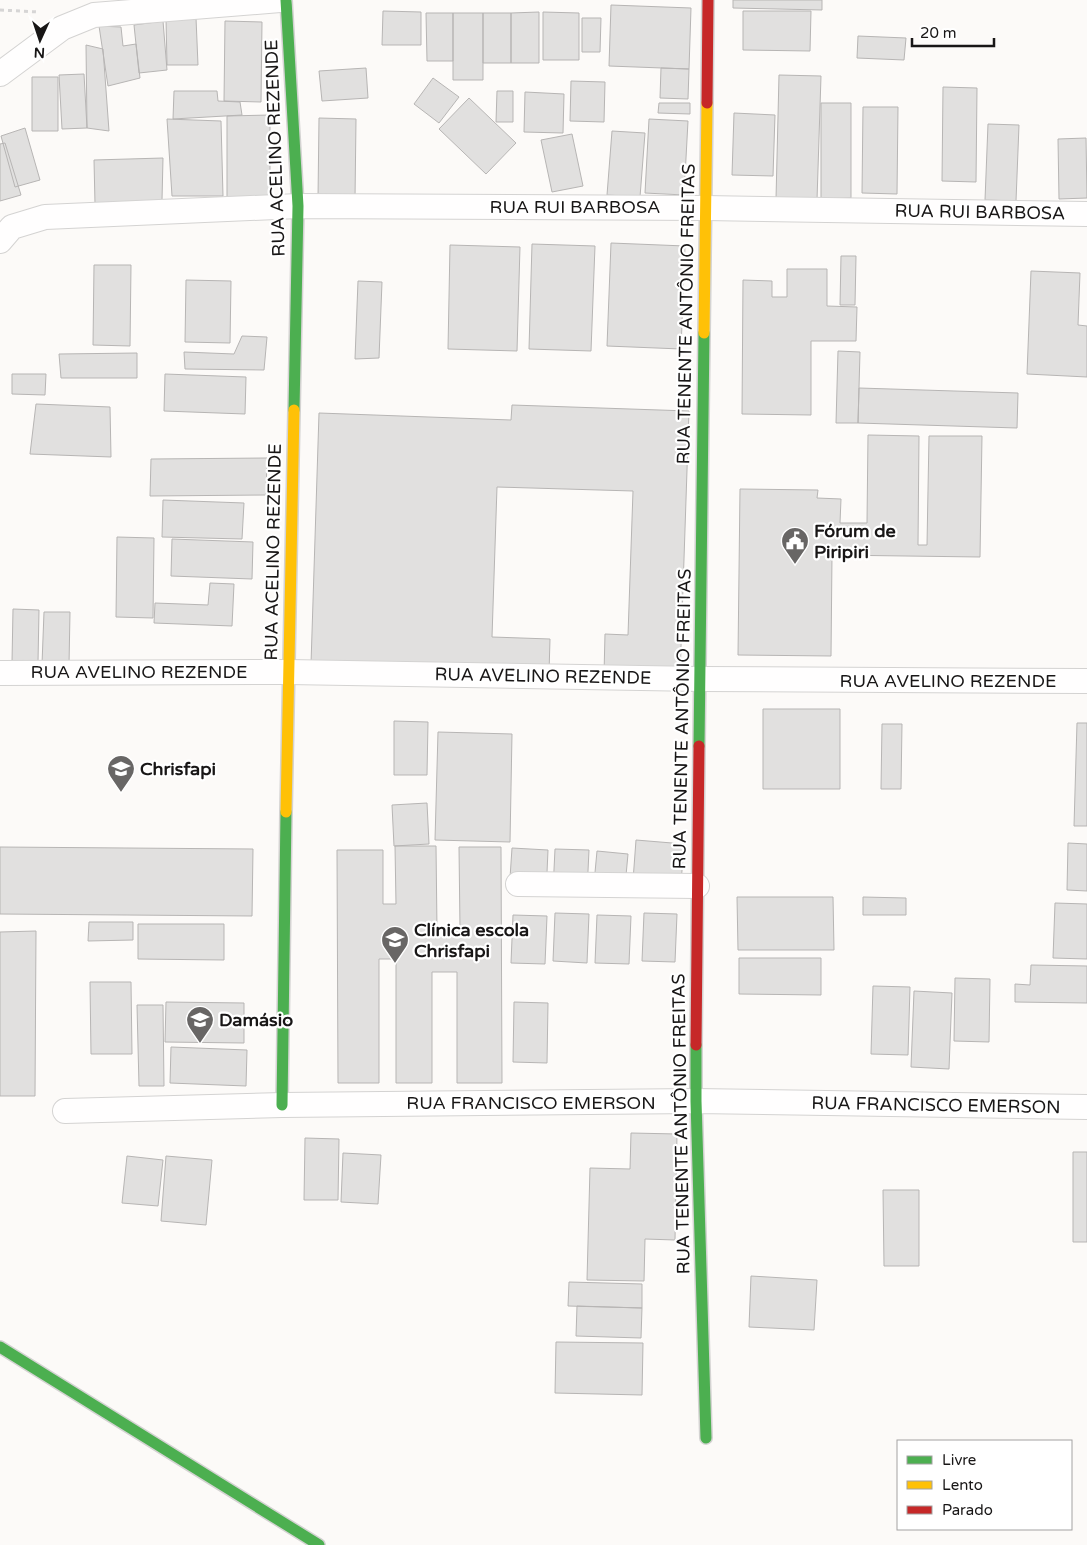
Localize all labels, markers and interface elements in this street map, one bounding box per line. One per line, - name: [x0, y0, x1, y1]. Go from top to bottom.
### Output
- north arrow: [15, 15, 65, 65]
- scale bar: [912, 15, 994, 47]
- text: 20 m: [920, 24, 957, 42]
- street label: RUA ACELINO REZENDE: [260, 39, 290, 257]
- text: N: [33, 44, 45, 61]
- street label: RUA TENENTE ANTÔNIO FREITAS: [672, 163, 700, 465]
- street label: RUA RUI BARBOSA: [490, 196, 660, 218]
- street label: RUA RUI BARBOSA: [894, 200, 1066, 224]
- street label: RUA ACELINO REZENDE: [260, 443, 286, 661]
- place label: Fórum de Piripiri: [814, 520, 896, 563]
- public building icon: Fórum de Piripiri: [780, 526, 810, 565]
- street label: RUA TENENTE ANTÔNIO FREITAS: [668, 568, 696, 870]
- street label: RUA AVELINO REZENDE: [31, 661, 247, 683]
- street label: RUA AVELINO REZENDE: [434, 663, 652, 689]
- street label: RUA AVELINO REZENDE: [840, 670, 1056, 692]
- school or university icon: Chrisfapi: [106, 754, 136, 793]
- place label: Chrisfapi: [140, 758, 216, 780]
- place label: Clínica escola Chrisfapi: [414, 919, 529, 962]
- school or university icon: Clínica escola Chrisfapi: [380, 925, 410, 964]
- street label: RUA TENENTE ANTÔNIO FREITAS: [667, 973, 695, 1275]
- school or university icon: Damásio: [185, 1005, 215, 1044]
- place label: Damásio: [219, 1009, 293, 1031]
- street label: RUA FRANCISCO EMERSON: [406, 1092, 656, 1114]
- street label: RUA FRANCISCO EMERSON: [811, 1092, 1061, 1118]
- legend: [897, 1440, 1072, 1530]
- text: Livre: [942, 1451, 976, 1469]
- text: Lento: [942, 1476, 983, 1494]
- text: Parado: [942, 1501, 993, 1519]

